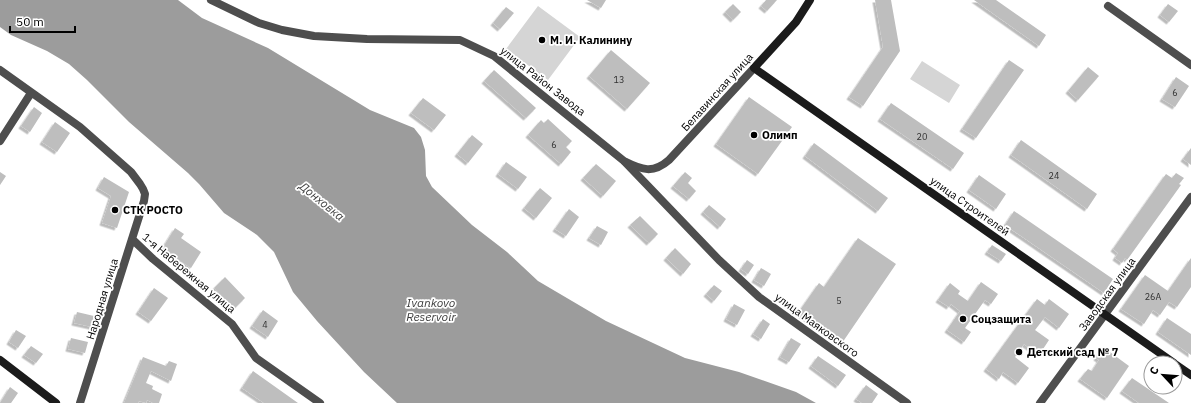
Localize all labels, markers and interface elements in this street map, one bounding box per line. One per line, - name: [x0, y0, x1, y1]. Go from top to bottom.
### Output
- scale bar: [10, 8, 75, 34]
- text: 50 m: [16, 14, 44, 29]
- place label: М. И. Калинину: [550, 33, 632, 47]
- marker: М. И. Калинину: [537, 35, 547, 45]
- street label: улица Район Завода: [498, 43, 588, 119]
- street label: Белавинская улица: [678, 50, 756, 134]
- house number: 13: [614, 74, 624, 85]
- house number: 6: [1172, 87, 1178, 98]
- place label: Олимп: [762, 128, 798, 142]
- marker: Олимп: [749, 130, 759, 140]
- house number: 20: [917, 131, 927, 142]
- house number: 6: [551, 139, 557, 150]
- house number: 24: [1049, 170, 1059, 181]
- street label: улица Строителей: [928, 173, 1012, 239]
- water label: Донховка: [296, 178, 348, 224]
- place label: СТК РОСТО: [123, 203, 183, 217]
- marker: СТК РОСТО: [110, 205, 120, 215]
- street label: 1-я Набережная улица: [140, 230, 239, 316]
- street label: Заводская улица: [1076, 254, 1138, 334]
- street label: Народная улица: [83, 257, 121, 341]
- street label: улица Маяковского: [772, 290, 862, 360]
- house number: 26А: [1145, 291, 1162, 302]
- water label: Ivankovo Reservoir: [406, 295, 456, 324]
- house number: 5: [836, 295, 842, 306]
- place label: Соцзащита: [971, 312, 1031, 326]
- marker: Соцзащита: [958, 314, 968, 324]
- house number: 4: [262, 319, 268, 330]
- place label: Детский сад № 7: [1027, 345, 1119, 359]
- marker: Детский сад № 7: [1014, 347, 1024, 357]
- north arrow: [1143, 355, 1183, 395]
- text: С: [1146, 364, 1162, 377]

